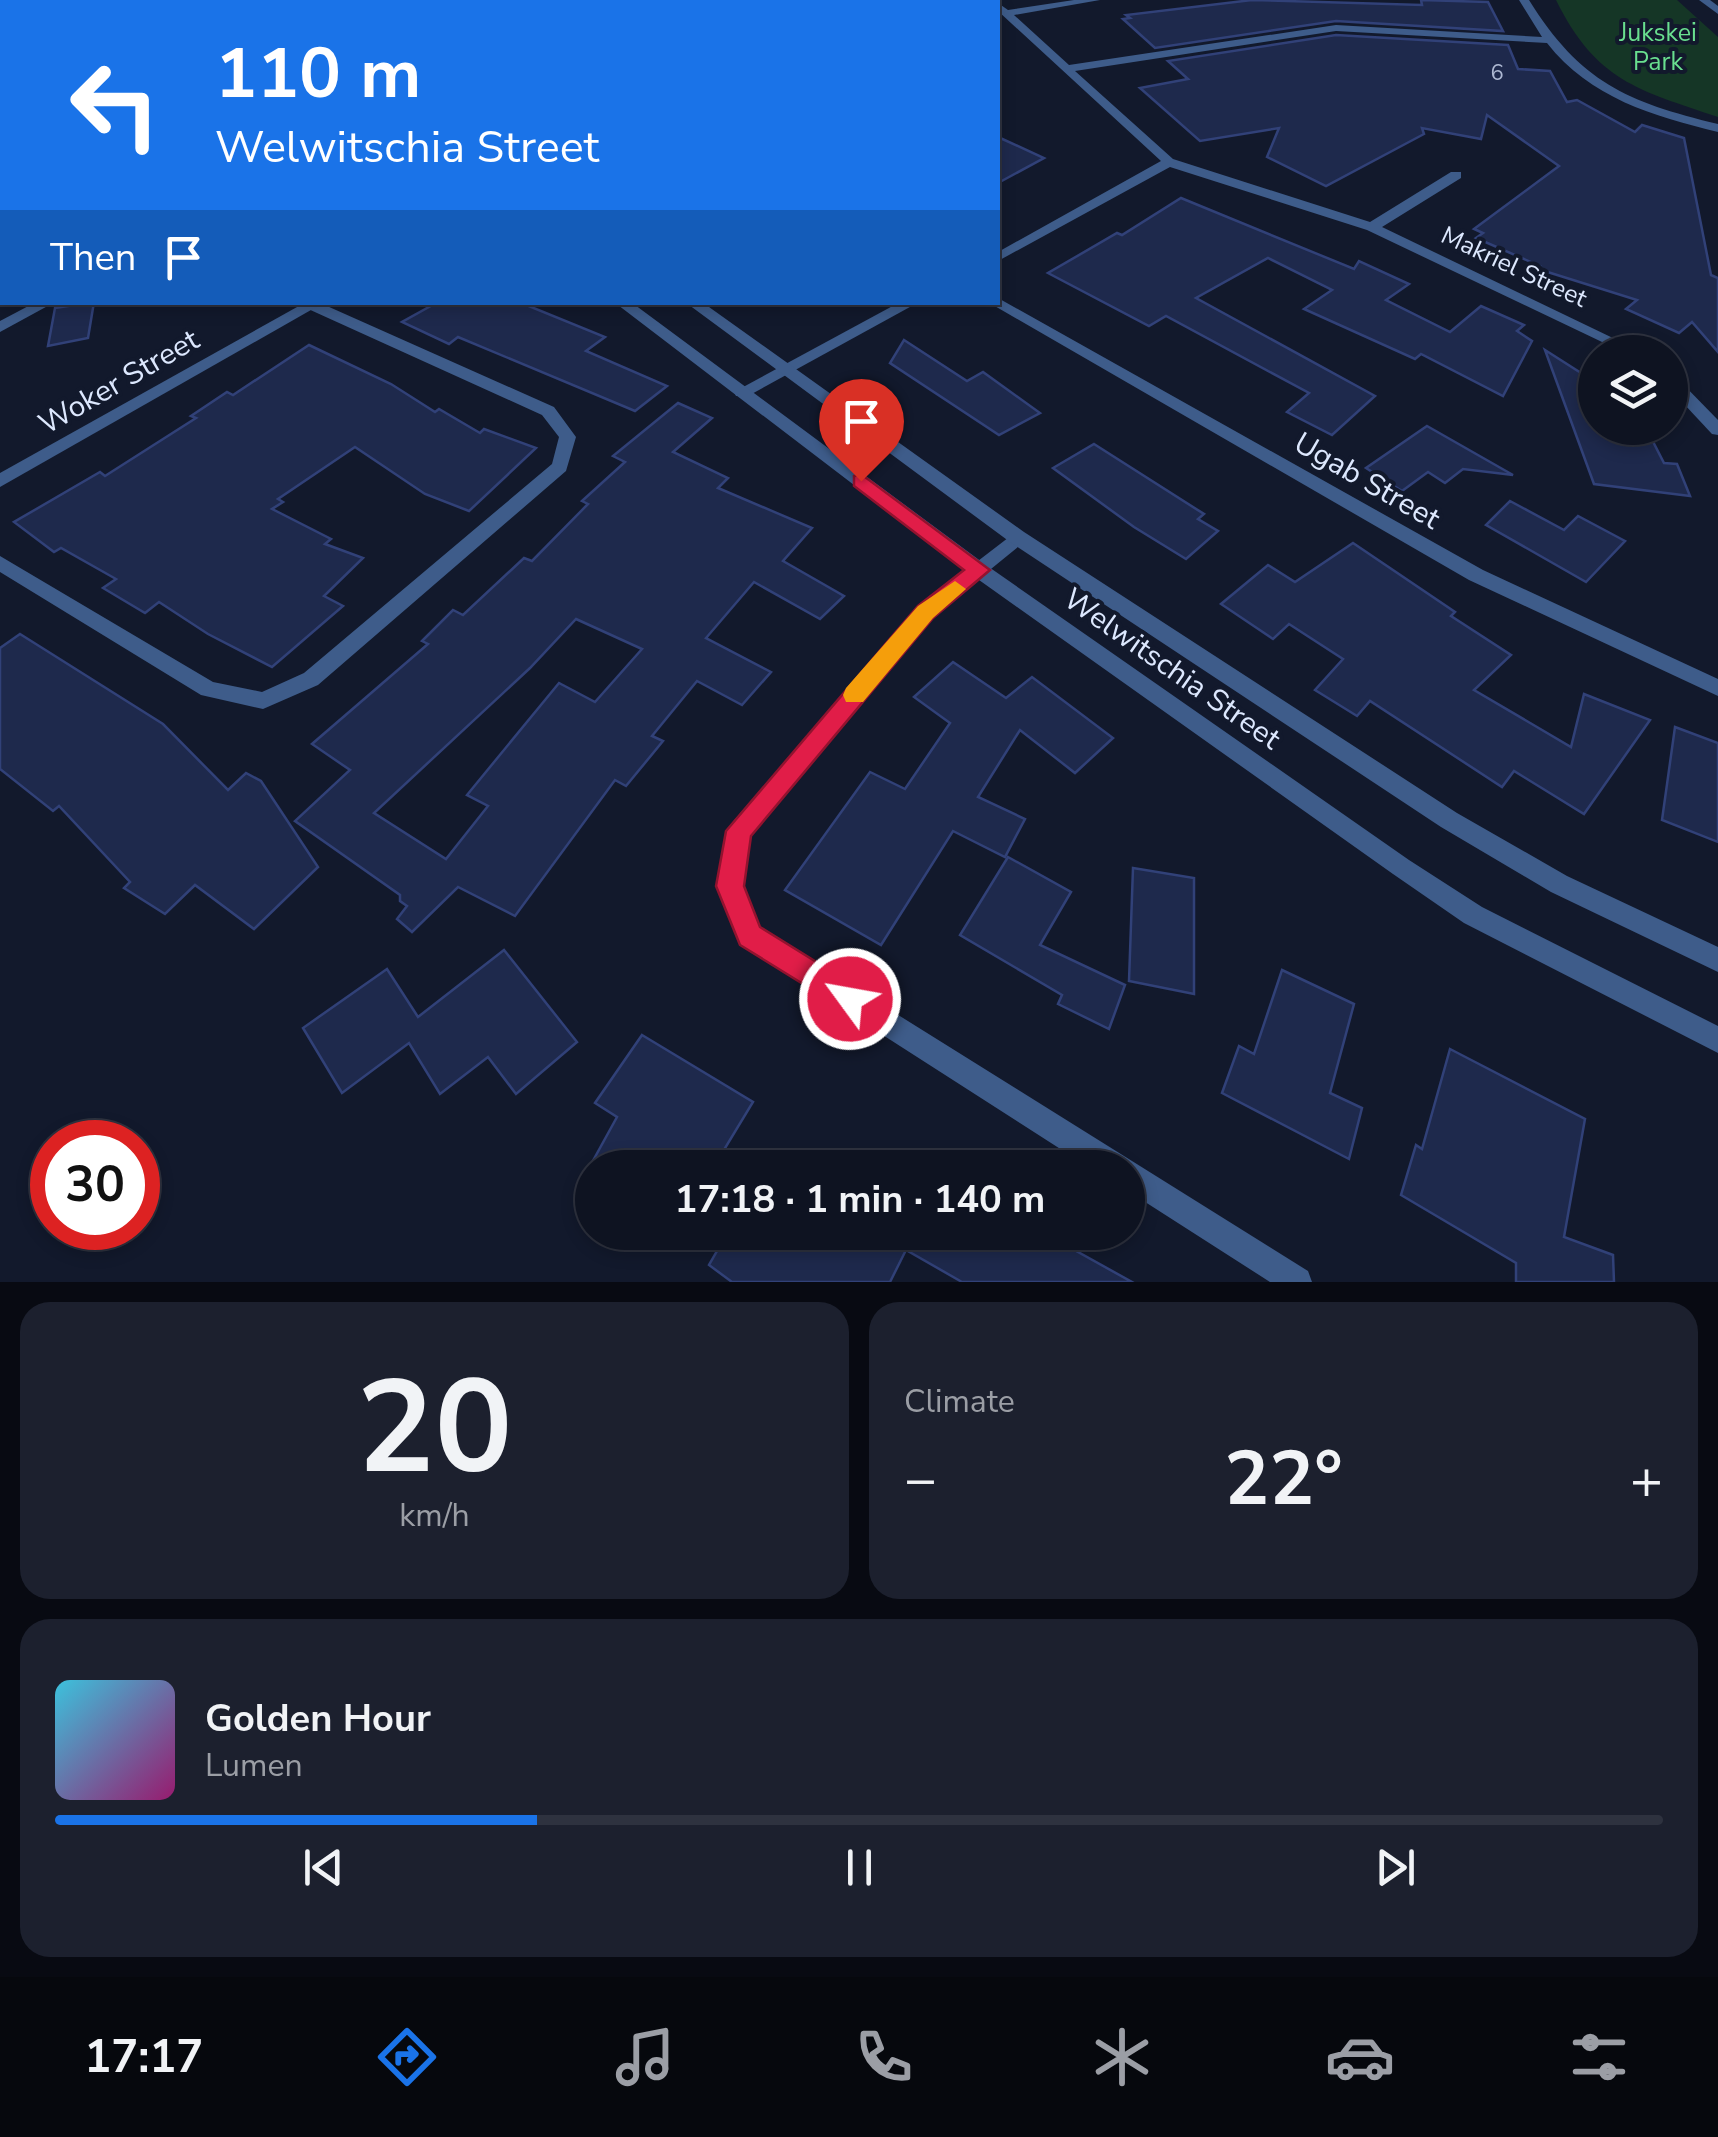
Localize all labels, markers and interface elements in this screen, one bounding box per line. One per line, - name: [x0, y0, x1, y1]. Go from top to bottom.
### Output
- park label: Jukskei Park: [1618, 16, 1697, 79]
- text: 110 m: [215, 26, 421, 122]
- icon: left: [50, 40, 180, 170]
- house number: 6: [1490, 58, 1504, 88]
- text: Welwitschia Street: [215, 117, 599, 178]
- street label: Makriel Street: [1436, 218, 1593, 316]
- icon: arrive: [156, 230, 211, 285]
- text: Then: [50, 232, 136, 283]
- street label: Woker Street: [31, 319, 207, 444]
- map controls: [1578, 335, 1688, 445]
- button: layers: [1578, 335, 1688, 445]
- pin: [819, 379, 904, 482]
- icon: arrive: [834, 394, 889, 449]
- street label: Ugab Street: [1286, 423, 1448, 540]
- street label: Welwitschia Street: [1055, 579, 1289, 760]
- position arrow: [798, 947, 902, 1051]
- speed limit sign: 30: [30, 1120, 160, 1250]
- text: 17:18 · 1 min · 140 m: [675, 1174, 1045, 1225]
- text: 20: [356, 1340, 513, 1517]
- text: Climate: [904, 1380, 1015, 1423]
- text: 22°: [1224, 1428, 1343, 1530]
- text: −: [904, 1442, 937, 1517]
- text: +: [1630, 1442, 1663, 1517]
- text: km/h: [399, 1494, 470, 1537]
- text: Golden Hour: [205, 1693, 431, 1744]
- text: Lumen: [205, 1744, 303, 1787]
- icon: previous: [296, 1840, 351, 1895]
- icon: pause: [832, 1840, 887, 1895]
- icon: next: [1368, 1840, 1423, 1895]
- icon: directions: [372, 2022, 442, 2092]
- icon: music: [610, 2022, 680, 2092]
- icon: phone: [849, 2022, 919, 2092]
- icon: climate: [1087, 2022, 1157, 2092]
- icon: car: [1325, 2022, 1395, 2092]
- icon: filters: [1564, 2022, 1634, 2092]
- text: 17:17: [84, 2027, 203, 2088]

